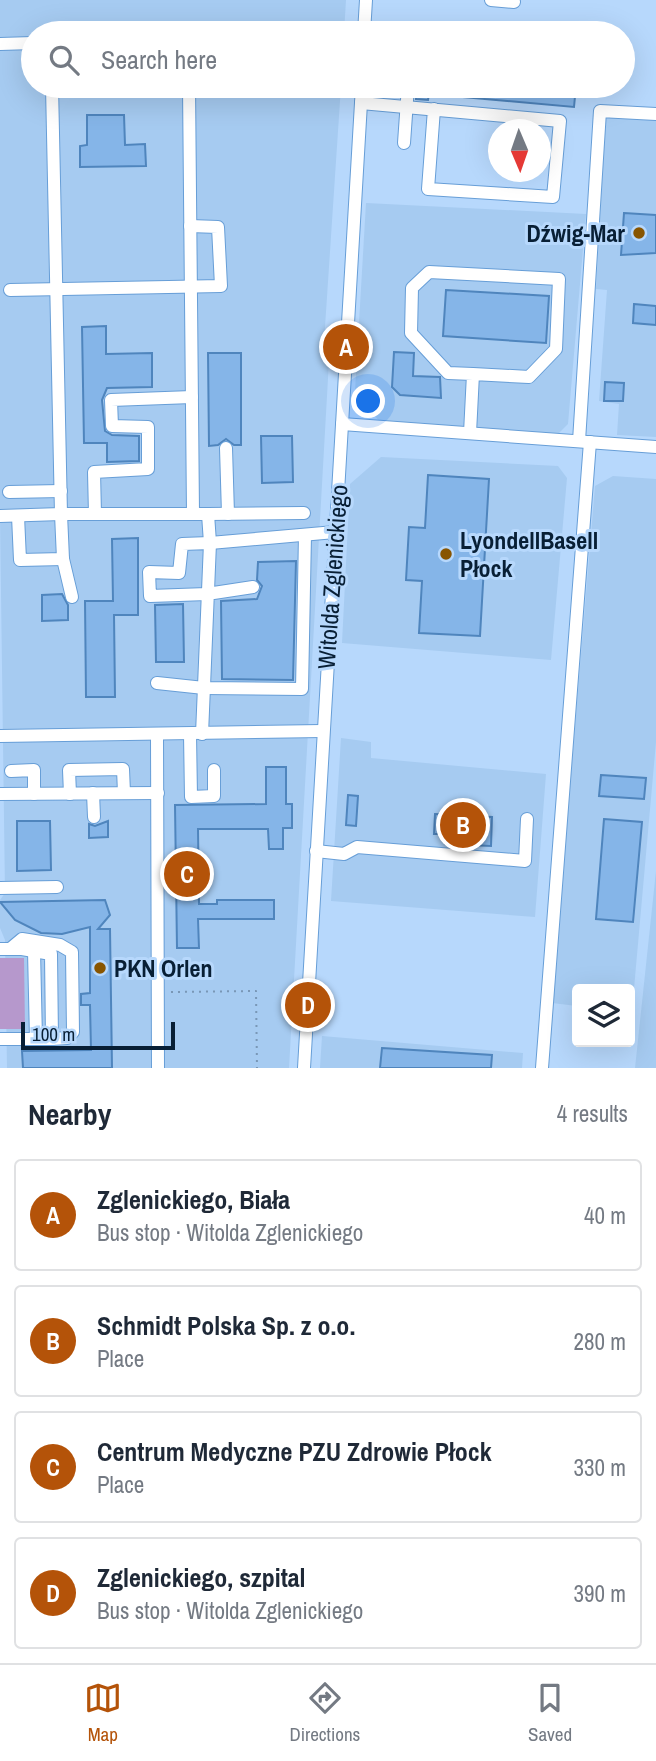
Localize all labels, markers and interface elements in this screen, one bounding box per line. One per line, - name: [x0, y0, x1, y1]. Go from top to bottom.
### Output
- search box: [21, 21, 635, 98]
- icon: search: [45, 41, 83, 79]
- text: Search here: [101, 42, 217, 77]
- north arrow: [488, 119, 551, 182]
- place label: Dźwig-Mar: [527, 217, 625, 249]
- marker: Dźwig-Mar: [631, 225, 647, 241]
- pin: A: [323, 321, 369, 373]
- your location: [351, 384, 385, 418]
- street label: Witolda Zglenickiego: [310, 484, 354, 670]
- place label: LyondellBasell Płock: [460, 524, 598, 584]
- marker: LyondellBasell Płock: [438, 546, 454, 562]
- pin: B: [440, 799, 486, 851]
- pin: C: [164, 848, 210, 900]
- place label: PKN Orlen: [114, 952, 212, 984]
- marker: PKN Orlen: [92, 960, 108, 976]
- pin: D: [285, 979, 331, 1031]
- map controls: [572, 984, 635, 1047]
- button: layers: [572, 984, 635, 1047]
- scale bar: [21, 1019, 175, 1051]
- text: 100 m: [32, 1021, 75, 1047]
- text: Nearby: [28, 1094, 111, 1134]
- text: 4 results: [557, 1098, 628, 1129]
- text: Zglenickiego, Biała: [97, 1182, 290, 1217]
- text: A: [46, 1200, 60, 1231]
- text: 40 m: [584, 1200, 626, 1231]
- text: Bus stop · Witolda Zglenickiego: [97, 1217, 363, 1248]
- text: Schmidt Polska Sp. z o.o.: [97, 1308, 355, 1343]
- text: B: [46, 1326, 60, 1357]
- text: 280 m: [574, 1326, 626, 1357]
- text: Place: [97, 1343, 144, 1374]
- text: Centrum Medyczne PZU Zdrowie Płock: [97, 1434, 492, 1469]
- text: C: [46, 1452, 60, 1483]
- text: 330 m: [574, 1452, 626, 1483]
- text: Place: [97, 1469, 144, 1500]
- text: Zglenickiego, szpital: [97, 1560, 306, 1595]
- text: D: [46, 1578, 60, 1609]
- text: 390 m: [574, 1578, 626, 1609]
- text: Bus stop · Witolda Zglenickiego: [97, 1595, 363, 1626]
- tab: Map: [84, 1679, 122, 1747]
- tab: Directions: [289, 1679, 360, 1747]
- tab: Saved: [528, 1679, 572, 1747]

